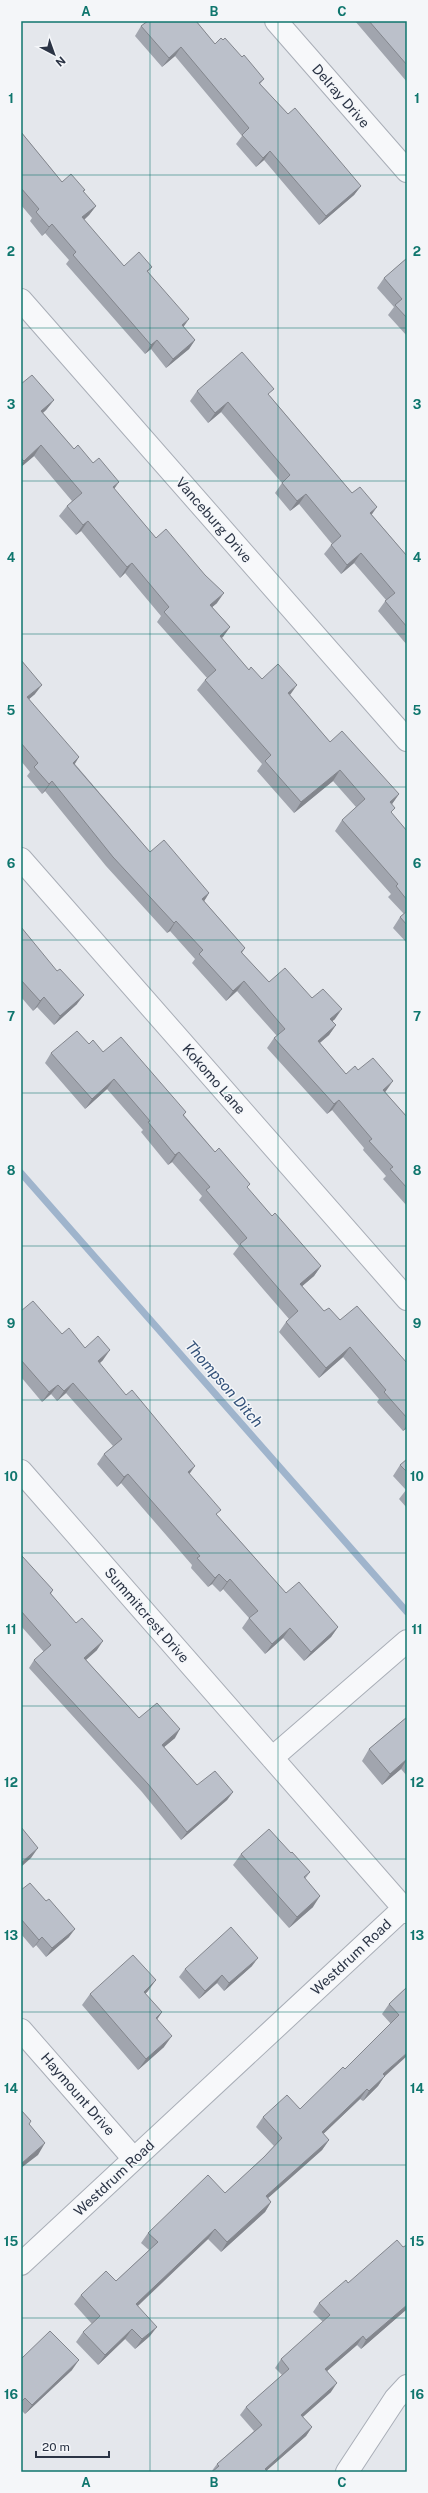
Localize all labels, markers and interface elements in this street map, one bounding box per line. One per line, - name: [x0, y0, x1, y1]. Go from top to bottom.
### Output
- text: A: [81, 4, 91, 19]
- text: B: [210, 4, 219, 19]
- text: C: [337, 4, 347, 19]
- north arrow: [34, 34, 74, 74]
- text: N: [53, 54, 68, 69]
- street label: Delray Drive: [309, 61, 373, 131]
- text: 1: [8, 91, 14, 106]
- text: 1: [414, 91, 420, 106]
- text: 2: [7, 244, 15, 259]
- text: 2: [413, 244, 421, 259]
- text: 3: [7, 397, 16, 412]
- text: 3: [413, 397, 422, 412]
- street label: Vanceburg Drive: [173, 474, 255, 566]
- text: 4: [7, 550, 16, 565]
- text: 4: [413, 550, 422, 565]
- text: 5: [7, 703, 16, 718]
- text: 5: [413, 703, 422, 718]
- text: 6: [7, 856, 16, 871]
- text: 6: [413, 856, 422, 871]
- text: 7: [7, 1009, 15, 1024]
- text: 7: [413, 1009, 421, 1024]
- street label: Kokomo Lane: [179, 1041, 249, 1117]
- text: 8: [7, 1163, 16, 1178]
- text: 8: [413, 1163, 422, 1178]
- text: 9: [7, 1316, 15, 1331]
- text: 9: [413, 1316, 421, 1331]
- water label: Thompson Ditch: [182, 1337, 267, 1430]
- text: 10: [4, 1469, 18, 1484]
- text: 10: [410, 1469, 424, 1484]
- street label: Summitcrest Drive: [101, 1564, 193, 1666]
- text: 11: [5, 1622, 17, 1637]
- text: 11: [411, 1622, 423, 1637]
- text: 12: [4, 1775, 18, 1790]
- text: 12: [410, 1775, 424, 1790]
- street label: Westdrum Road: [308, 1916, 394, 1998]
- text: 13: [4, 1928, 18, 1943]
- text: 13: [410, 1928, 424, 1943]
- street label: Haymount Drive: [38, 2049, 118, 2139]
- text: 14: [4, 2081, 19, 2096]
- text: 14: [410, 2081, 425, 2096]
- street label: Westdrum Road: [71, 2137, 157, 2219]
- text: 15: [4, 2234, 18, 2249]
- text: 15: [410, 2234, 424, 2249]
- text: 16: [4, 2387, 18, 2402]
- text: 16: [410, 2387, 424, 2402]
- scale bar: [36, 2433, 109, 2459]
- text: 20 m: [42, 2440, 70, 2454]
- text: A: [81, 2475, 91, 2490]
- text: B: [210, 2475, 219, 2490]
- text: C: [337, 2475, 347, 2490]

